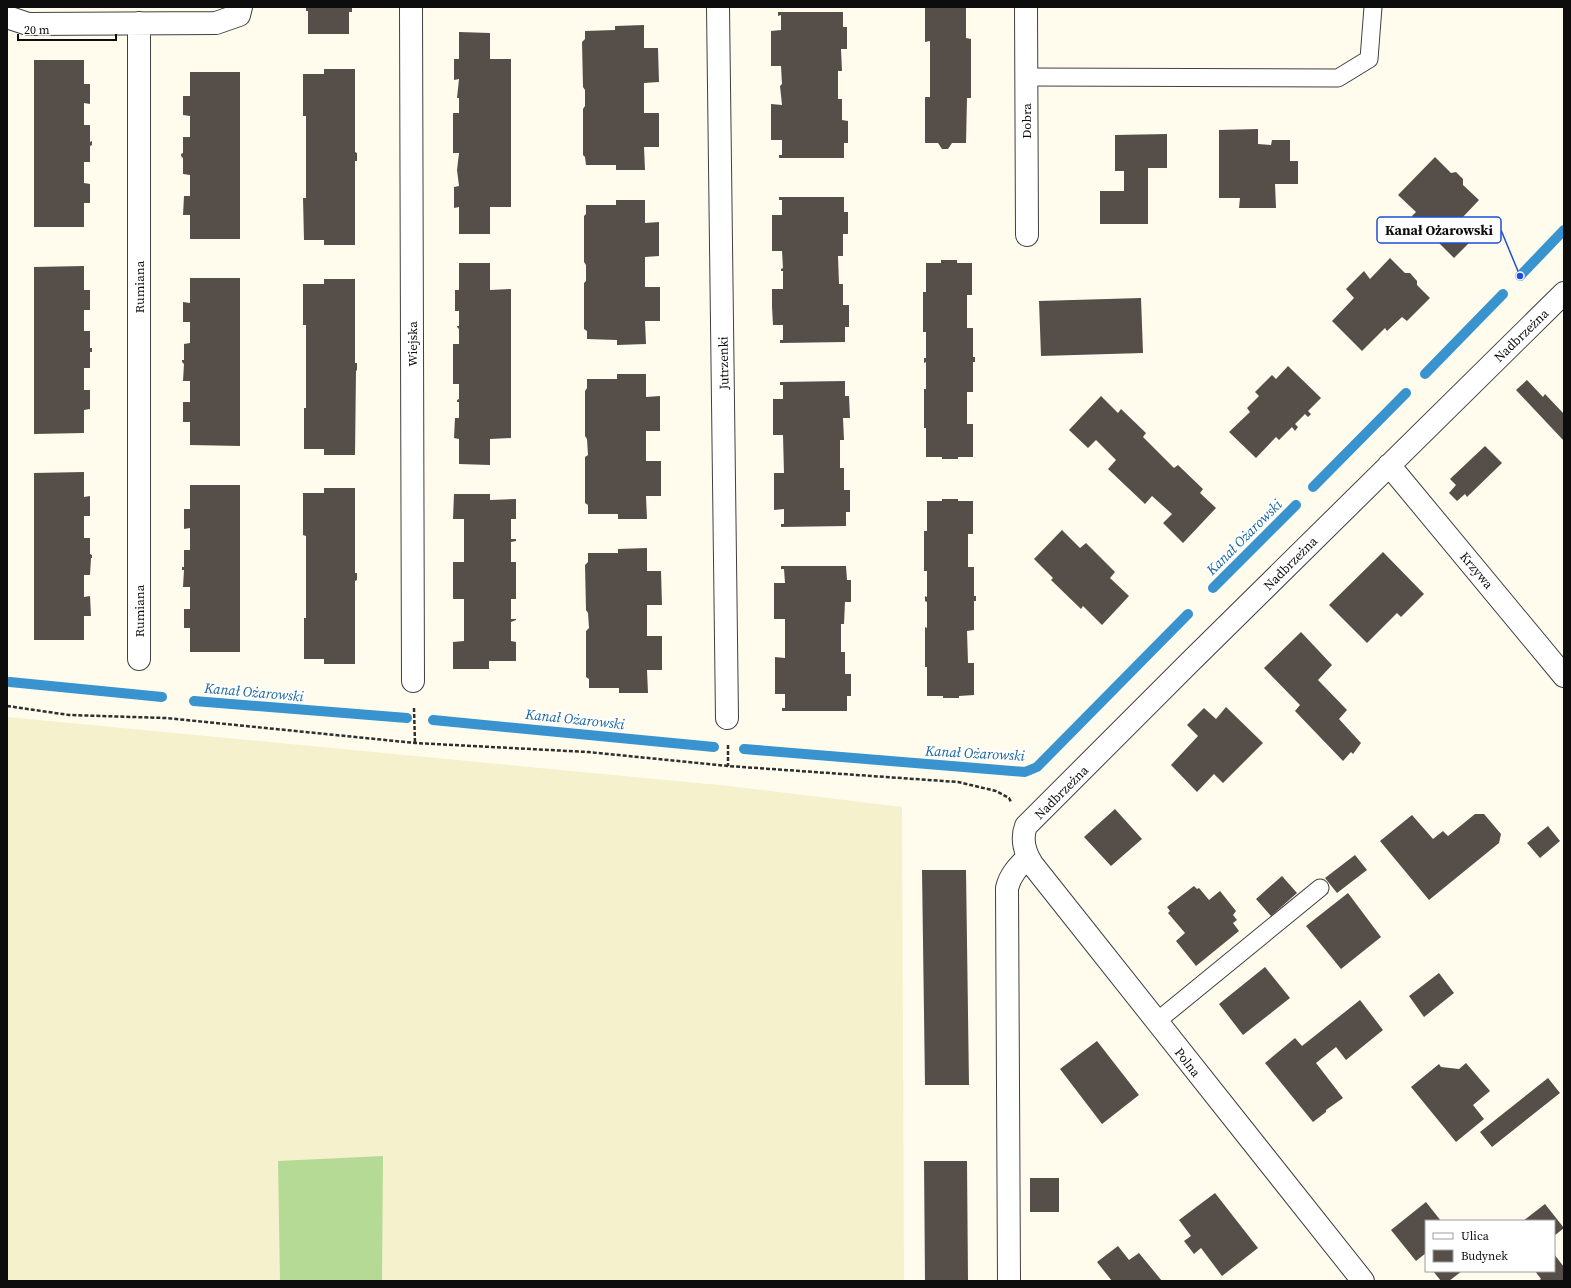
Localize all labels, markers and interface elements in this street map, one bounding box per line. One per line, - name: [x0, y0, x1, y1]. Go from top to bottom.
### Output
- scale bar: [18, 16, 116, 42]
- text: 20 m: [24, 22, 50, 38]
- street label: Dobra: [1018, 103, 1035, 139]
- callout: Kanał Ożarowski: [1377, 217, 1501, 243]
- text: Kanał Ożarowski: [1385, 220, 1494, 240]
- street label: Rumiana: [131, 260, 148, 313]
- street label: Nadbrzeżna: [1490, 305, 1552, 366]
- street label: Wiejska: [404, 321, 421, 367]
- street label: Jutrzenki: [715, 336, 732, 391]
- water label: Kanał Ożarowski: [1201, 494, 1287, 580]
- street label: Nadbrzeżna: [1260, 533, 1321, 594]
- street label: Krzywa: [1456, 548, 1497, 593]
- street label: Rumiana: [131, 584, 148, 637]
- water label: Kanał Ożarowski: [202, 678, 305, 706]
- water label: Kanał Ożarowski: [523, 704, 626, 734]
- water label: Kanał Ożarowski: [924, 740, 1026, 766]
- street label: Nadbrzeżna: [1031, 762, 1092, 823]
- street label: Polna: [1171, 1044, 1205, 1081]
- legend: [1425, 1220, 1555, 1272]
- text: Ulica: [1461, 1228, 1490, 1244]
- text: Budynek: [1461, 1248, 1508, 1264]

